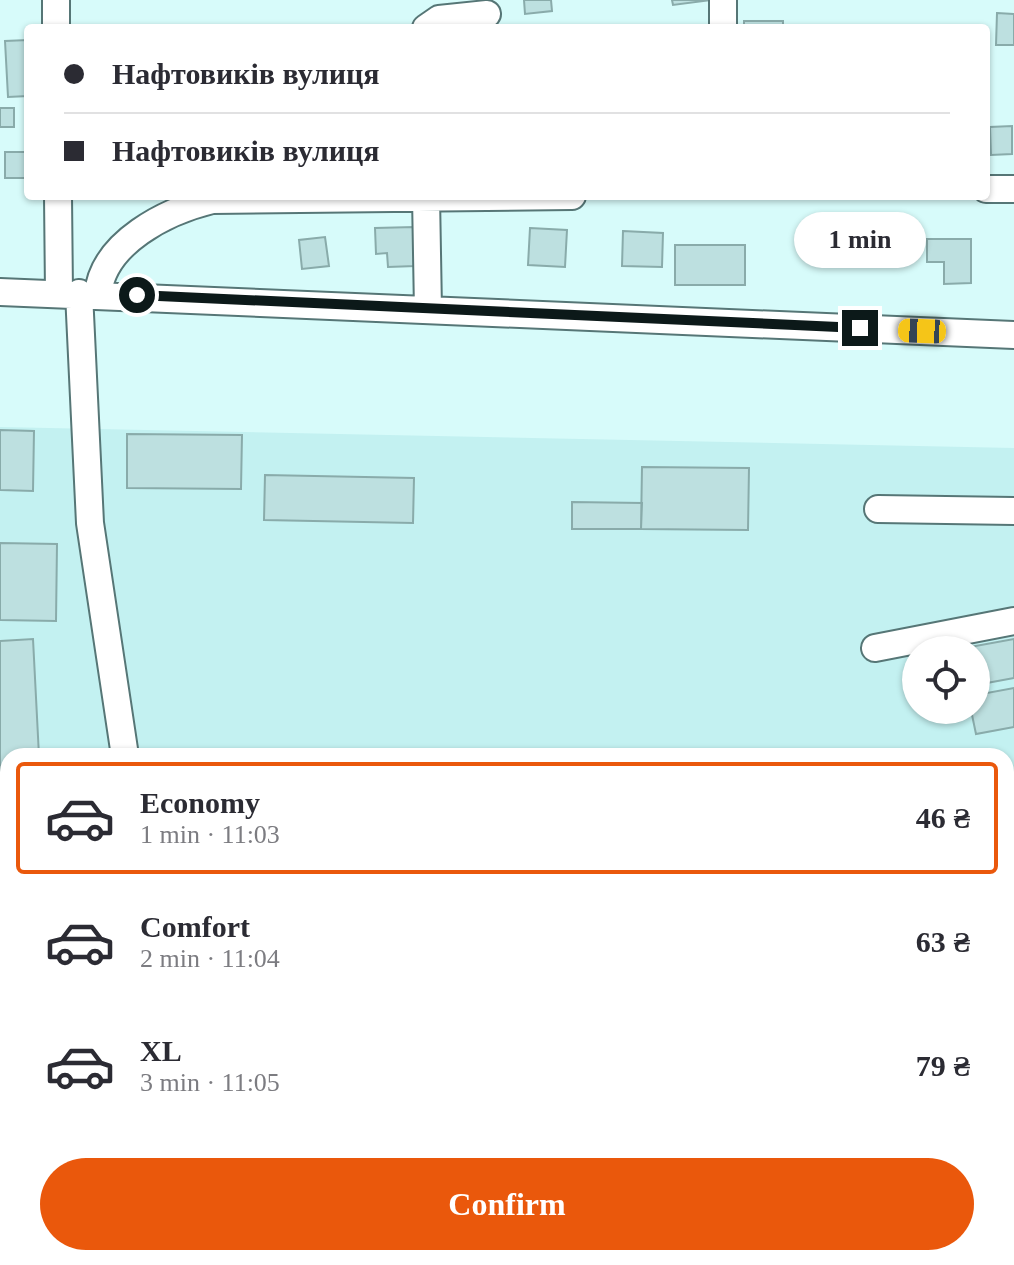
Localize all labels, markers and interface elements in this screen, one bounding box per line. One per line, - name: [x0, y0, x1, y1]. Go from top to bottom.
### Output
- text: Нафтовиків вулиця: [112, 57, 380, 90]
- text: Нафтовиків вулиця: [112, 134, 380, 167]
- callout: 1 min: [794, 212, 926, 268]
- text: 1 min: [829, 225, 891, 254]
- route start: [119, 277, 155, 313]
- route end: [842, 310, 878, 346]
- car: [898, 318, 946, 344]
- map controls: [902, 636, 990, 724]
- button: locate: [902, 636, 990, 724]
- icon: car: [44, 782, 116, 854]
- text: Economy: [140, 786, 260, 819]
- text: 46 ₴: [916, 801, 970, 834]
- text: 1 min · 11:03: [140, 820, 280, 849]
- icon: car: [44, 906, 116, 978]
- text: Comfort: [140, 910, 250, 943]
- text: 63 ₴: [916, 925, 970, 958]
- text: 2 min · 11:04: [140, 944, 280, 973]
- icon: car: [44, 1030, 116, 1102]
- text: XL: [140, 1034, 182, 1067]
- text: 79 ₴: [916, 1049, 970, 1082]
- text: 3 min · 11:05: [140, 1068, 280, 1097]
- button: Confirm: [40, 1158, 974, 1250]

